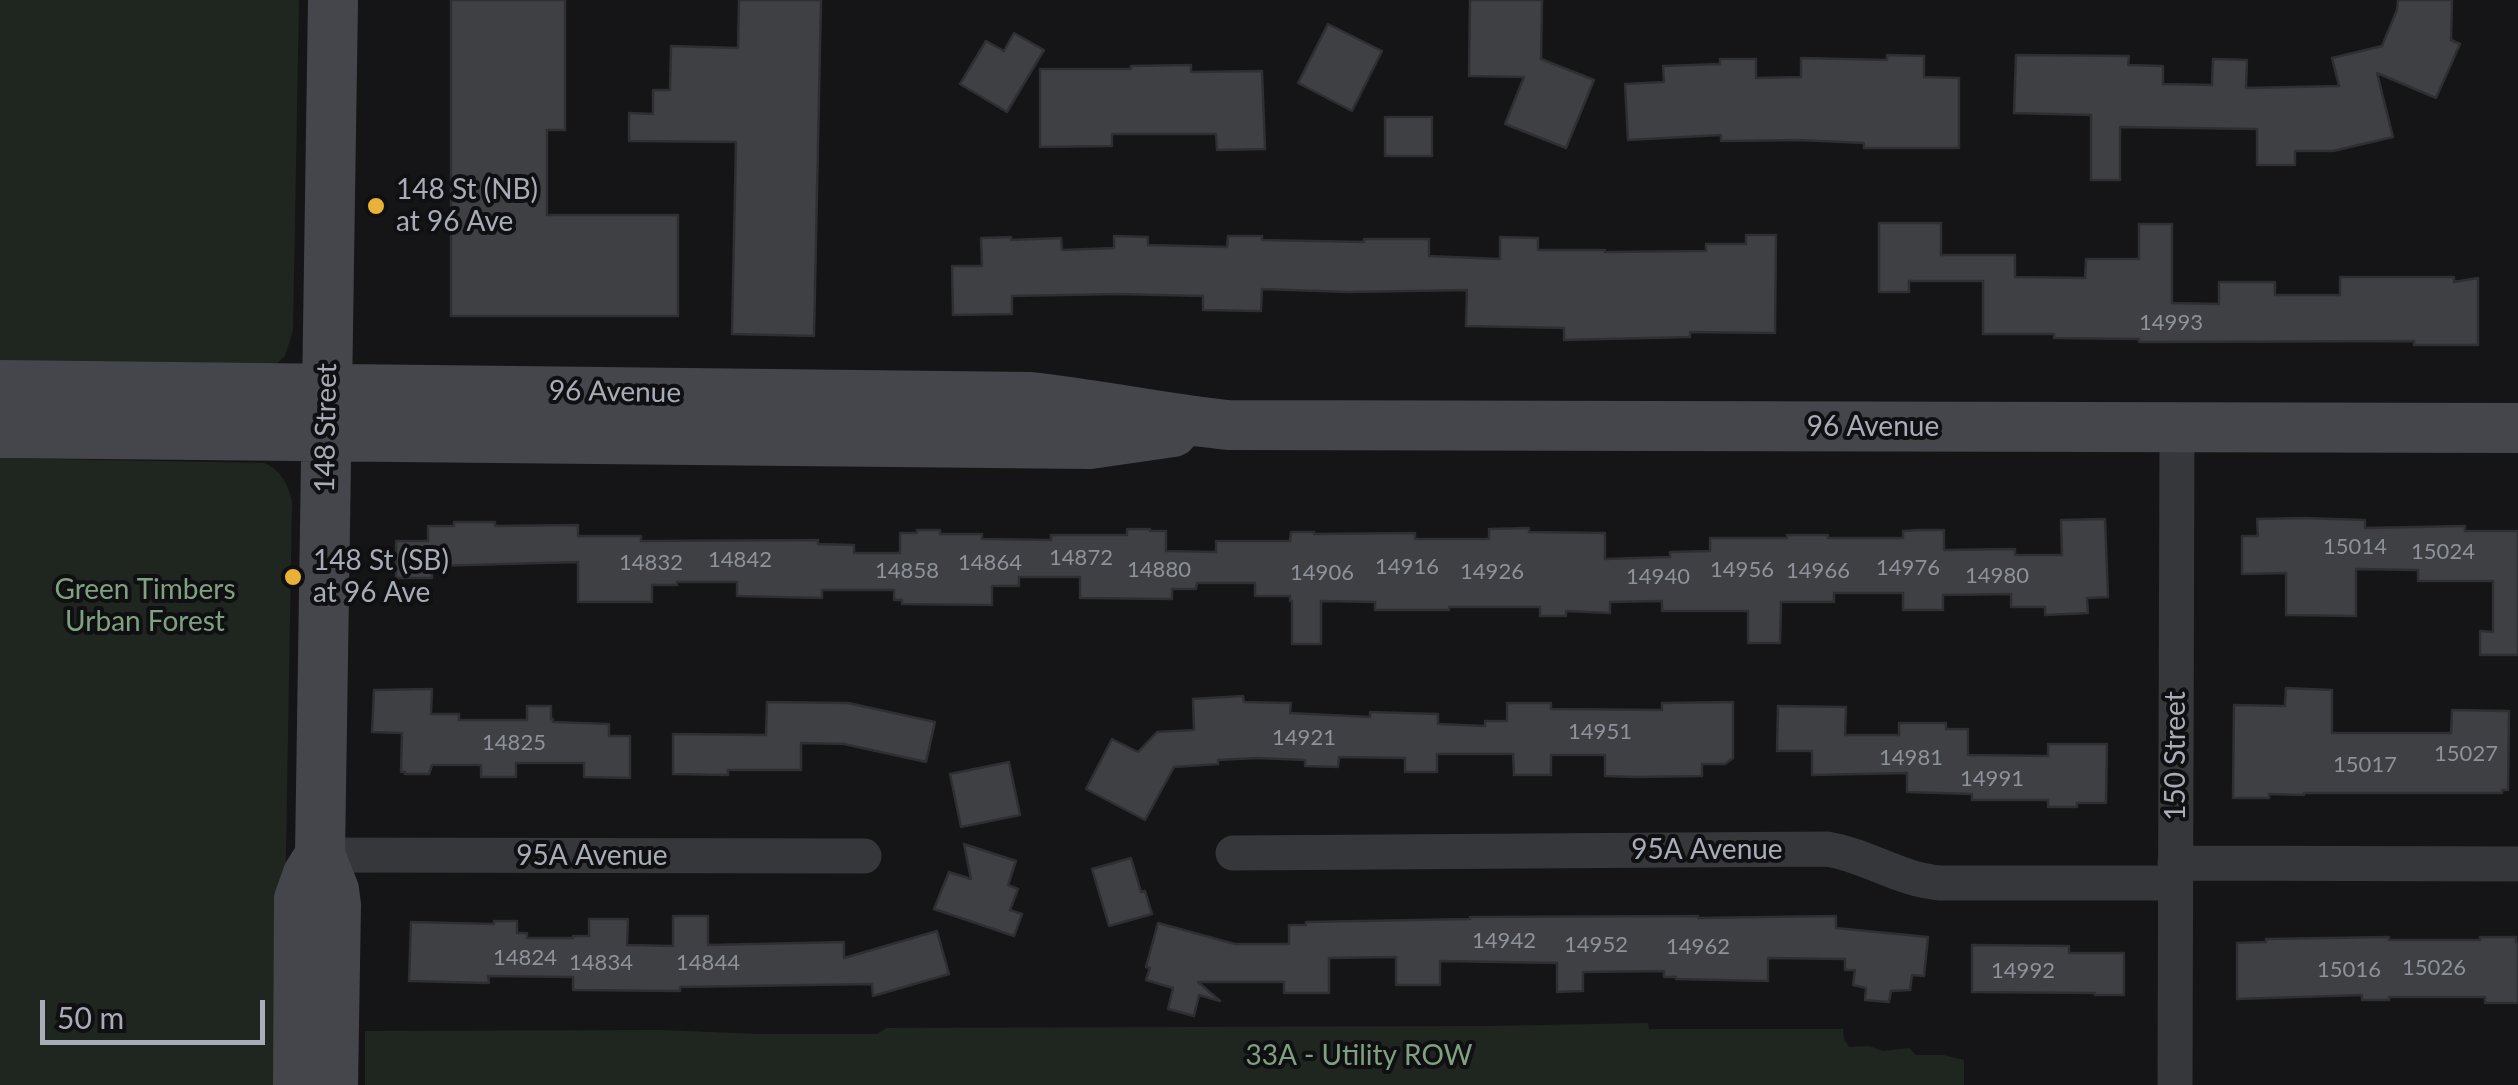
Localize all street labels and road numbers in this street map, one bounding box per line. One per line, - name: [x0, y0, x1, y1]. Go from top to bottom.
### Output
- street label: 148 Street: [308, 363, 344, 493]
- street label: 96 Avenue: [549, 374, 681, 410]
- street label: 96 Avenue: [1807, 410, 1939, 444]
- street label: 150 Street: [2159, 691, 2193, 821]
- street label: 95A Avenue: [1631, 833, 1783, 867]
- street label: 95A Avenue: [516, 839, 668, 873]

